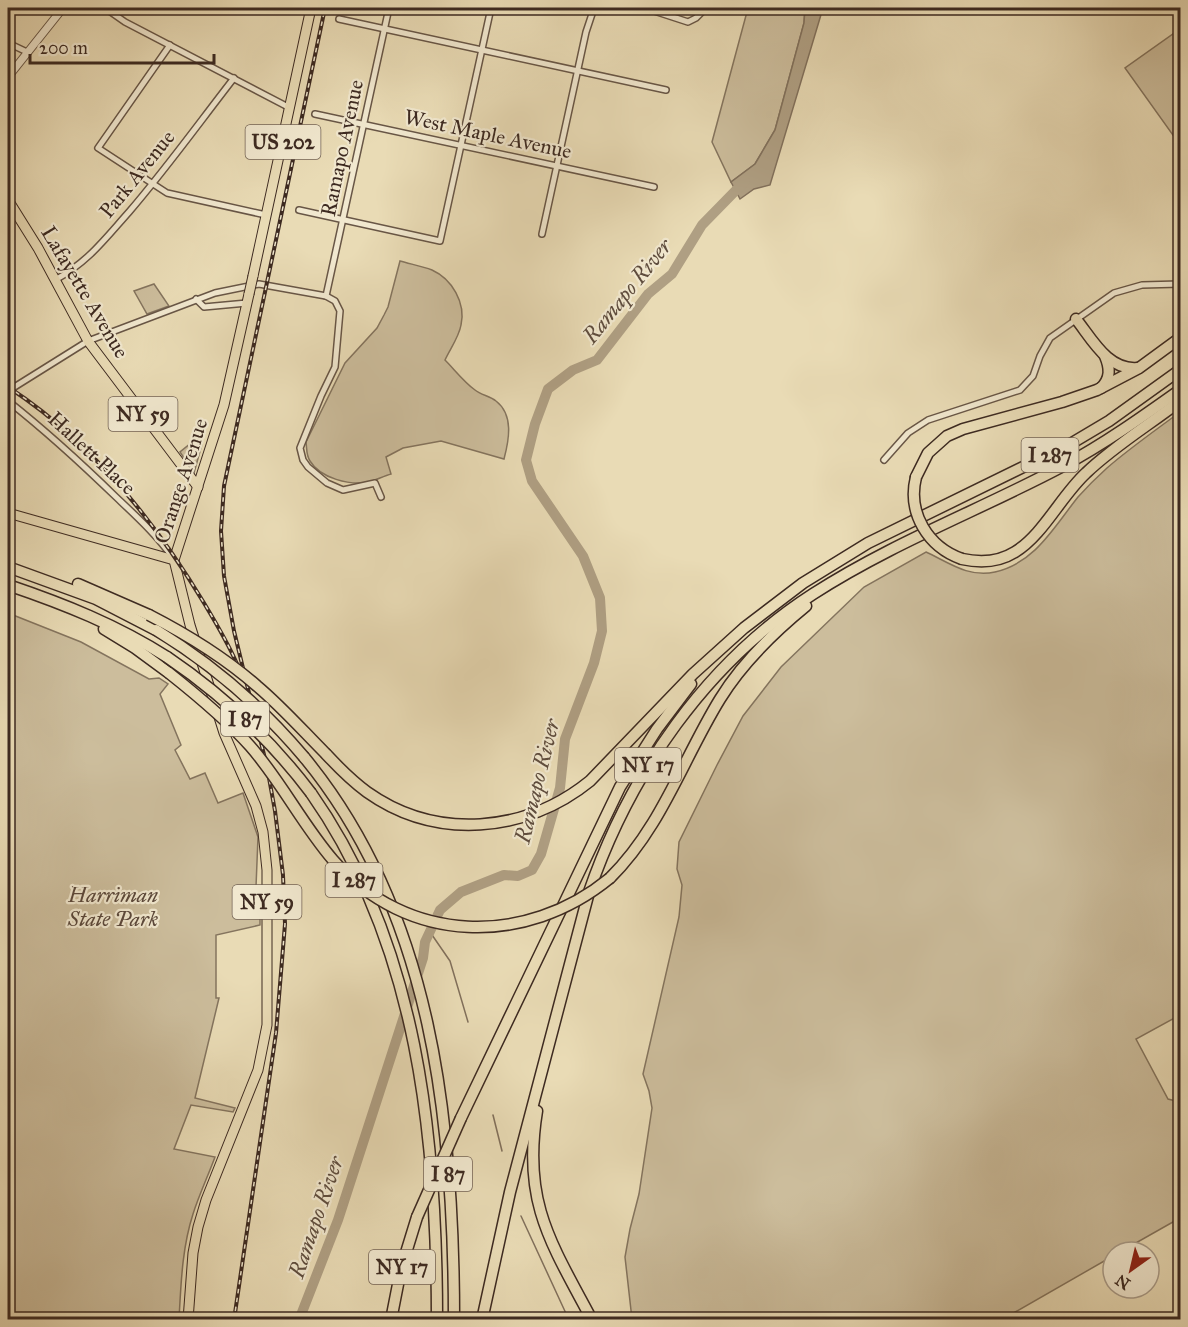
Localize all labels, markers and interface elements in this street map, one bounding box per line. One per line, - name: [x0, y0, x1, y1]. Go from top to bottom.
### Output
- scale bar: [30, 27, 214, 65]
- text: 200 m: [39, 37, 88, 59]
- street label: Ramapo Avenue: [315, 77, 369, 219]
- street label: West Maple Avenue: [402, 104, 574, 164]
- street label: Park Avenue: [94, 125, 180, 223]
- road number: US 202: [246, 125, 320, 159]
- street label: Lafayette Avenue: [35, 221, 135, 363]
- water label: Ramapo River: [576, 232, 679, 350]
- road number: NY 59: [108, 397, 178, 431]
- street label: Hallett Place: [43, 406, 142, 500]
- street label: Orange Avenue: [149, 415, 214, 547]
- road number: I 287: [1022, 438, 1078, 472]
- road number: I 87: [221, 702, 269, 736]
- water label: Ramapo River: [508, 714, 566, 847]
- road number: NY 17: [615, 748, 681, 782]
- road number: I 287: [326, 863, 382, 897]
- park label: Harriman State Park: [67, 882, 159, 932]
- road number: NY 59: [232, 885, 302, 919]
- water label: Ramapo River: [282, 1151, 350, 1282]
- road number: I 87: [424, 1157, 472, 1191]
- north arrow: [1101, 1240, 1161, 1300]
- road number: NY 17: [369, 1250, 435, 1284]
- text: N: [1112, 1270, 1134, 1294]

